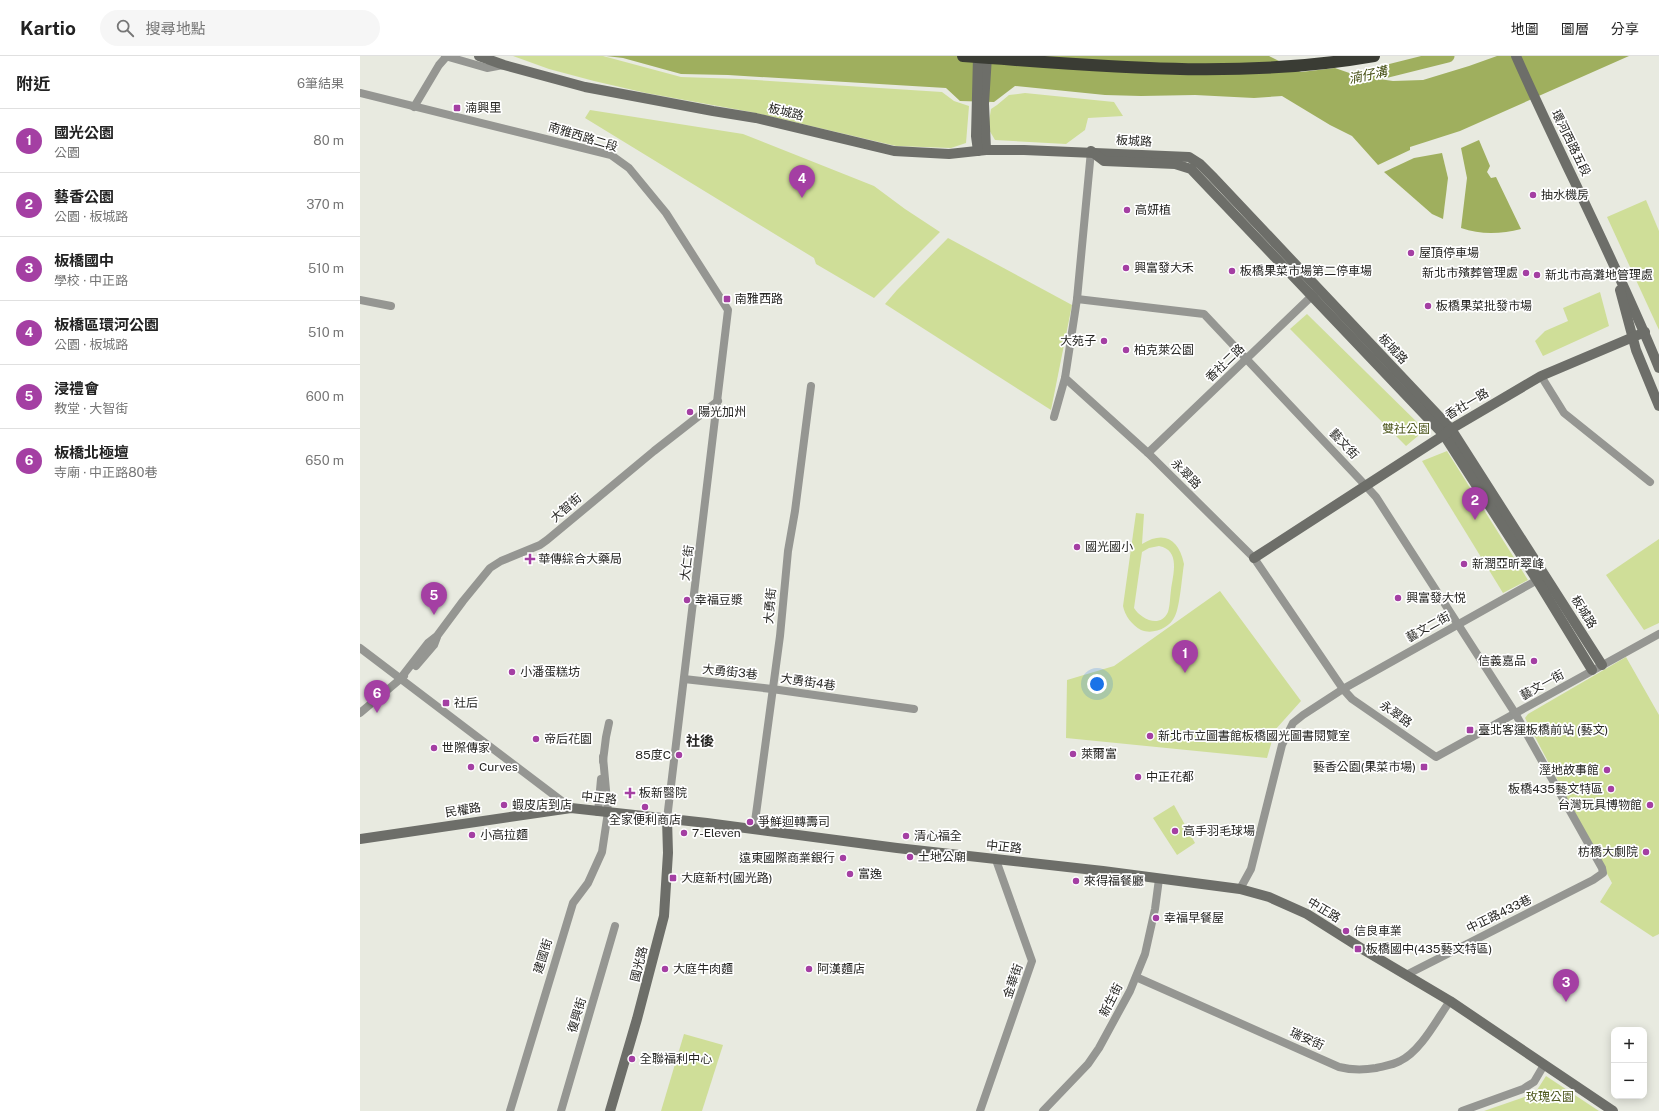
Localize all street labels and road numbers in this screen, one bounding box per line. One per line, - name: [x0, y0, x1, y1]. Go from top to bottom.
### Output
- street label: 板城路: [767, 101, 805, 123]
- street label: 環河西路五段: [1549, 108, 1593, 178]
- street label: 南雅西路二段: [547, 120, 619, 154]
- street label: 板城路: [1116, 133, 1152, 149]
- street label: 板城路: [1376, 331, 1410, 367]
- street label: 香社二路: [1203, 341, 1247, 385]
- street label: 香社一路: [1443, 386, 1491, 422]
- street label: 藝文街: [1327, 426, 1361, 462]
- street label: 永翠路: [1168, 456, 1204, 492]
- street label: 大智街: [548, 491, 584, 525]
- street label: 大仁街: [678, 544, 696, 582]
- street label: 大勇街: [761, 587, 779, 625]
- street label: 板城路: [1569, 593, 1599, 631]
- street label: 藝文二街: [1404, 609, 1452, 645]
- street label: 大勇街3巷: [702, 662, 758, 682]
- street label: 藝文一街: [1518, 667, 1566, 703]
- street label: 大勇街4巷: [780, 671, 836, 693]
- street label: 永翠路: [1377, 698, 1415, 730]
- street label: 中正路: [580, 789, 618, 807]
- street label: 民權路: [444, 800, 482, 820]
- street label: 中正路: [985, 838, 1023, 856]
- street label: 中正路433巷: [1464, 892, 1534, 936]
- street label: 中正路: [1305, 895, 1343, 925]
- street label: 建國街: [531, 937, 555, 975]
- street label: 國光路: [628, 945, 650, 983]
- street label: 金華街: [1001, 962, 1025, 1000]
- street label: 新生街: [1097, 981, 1125, 1019]
- street label: 復興街: [565, 996, 589, 1034]
- street label: 瑞安街: [1288, 1025, 1326, 1053]

